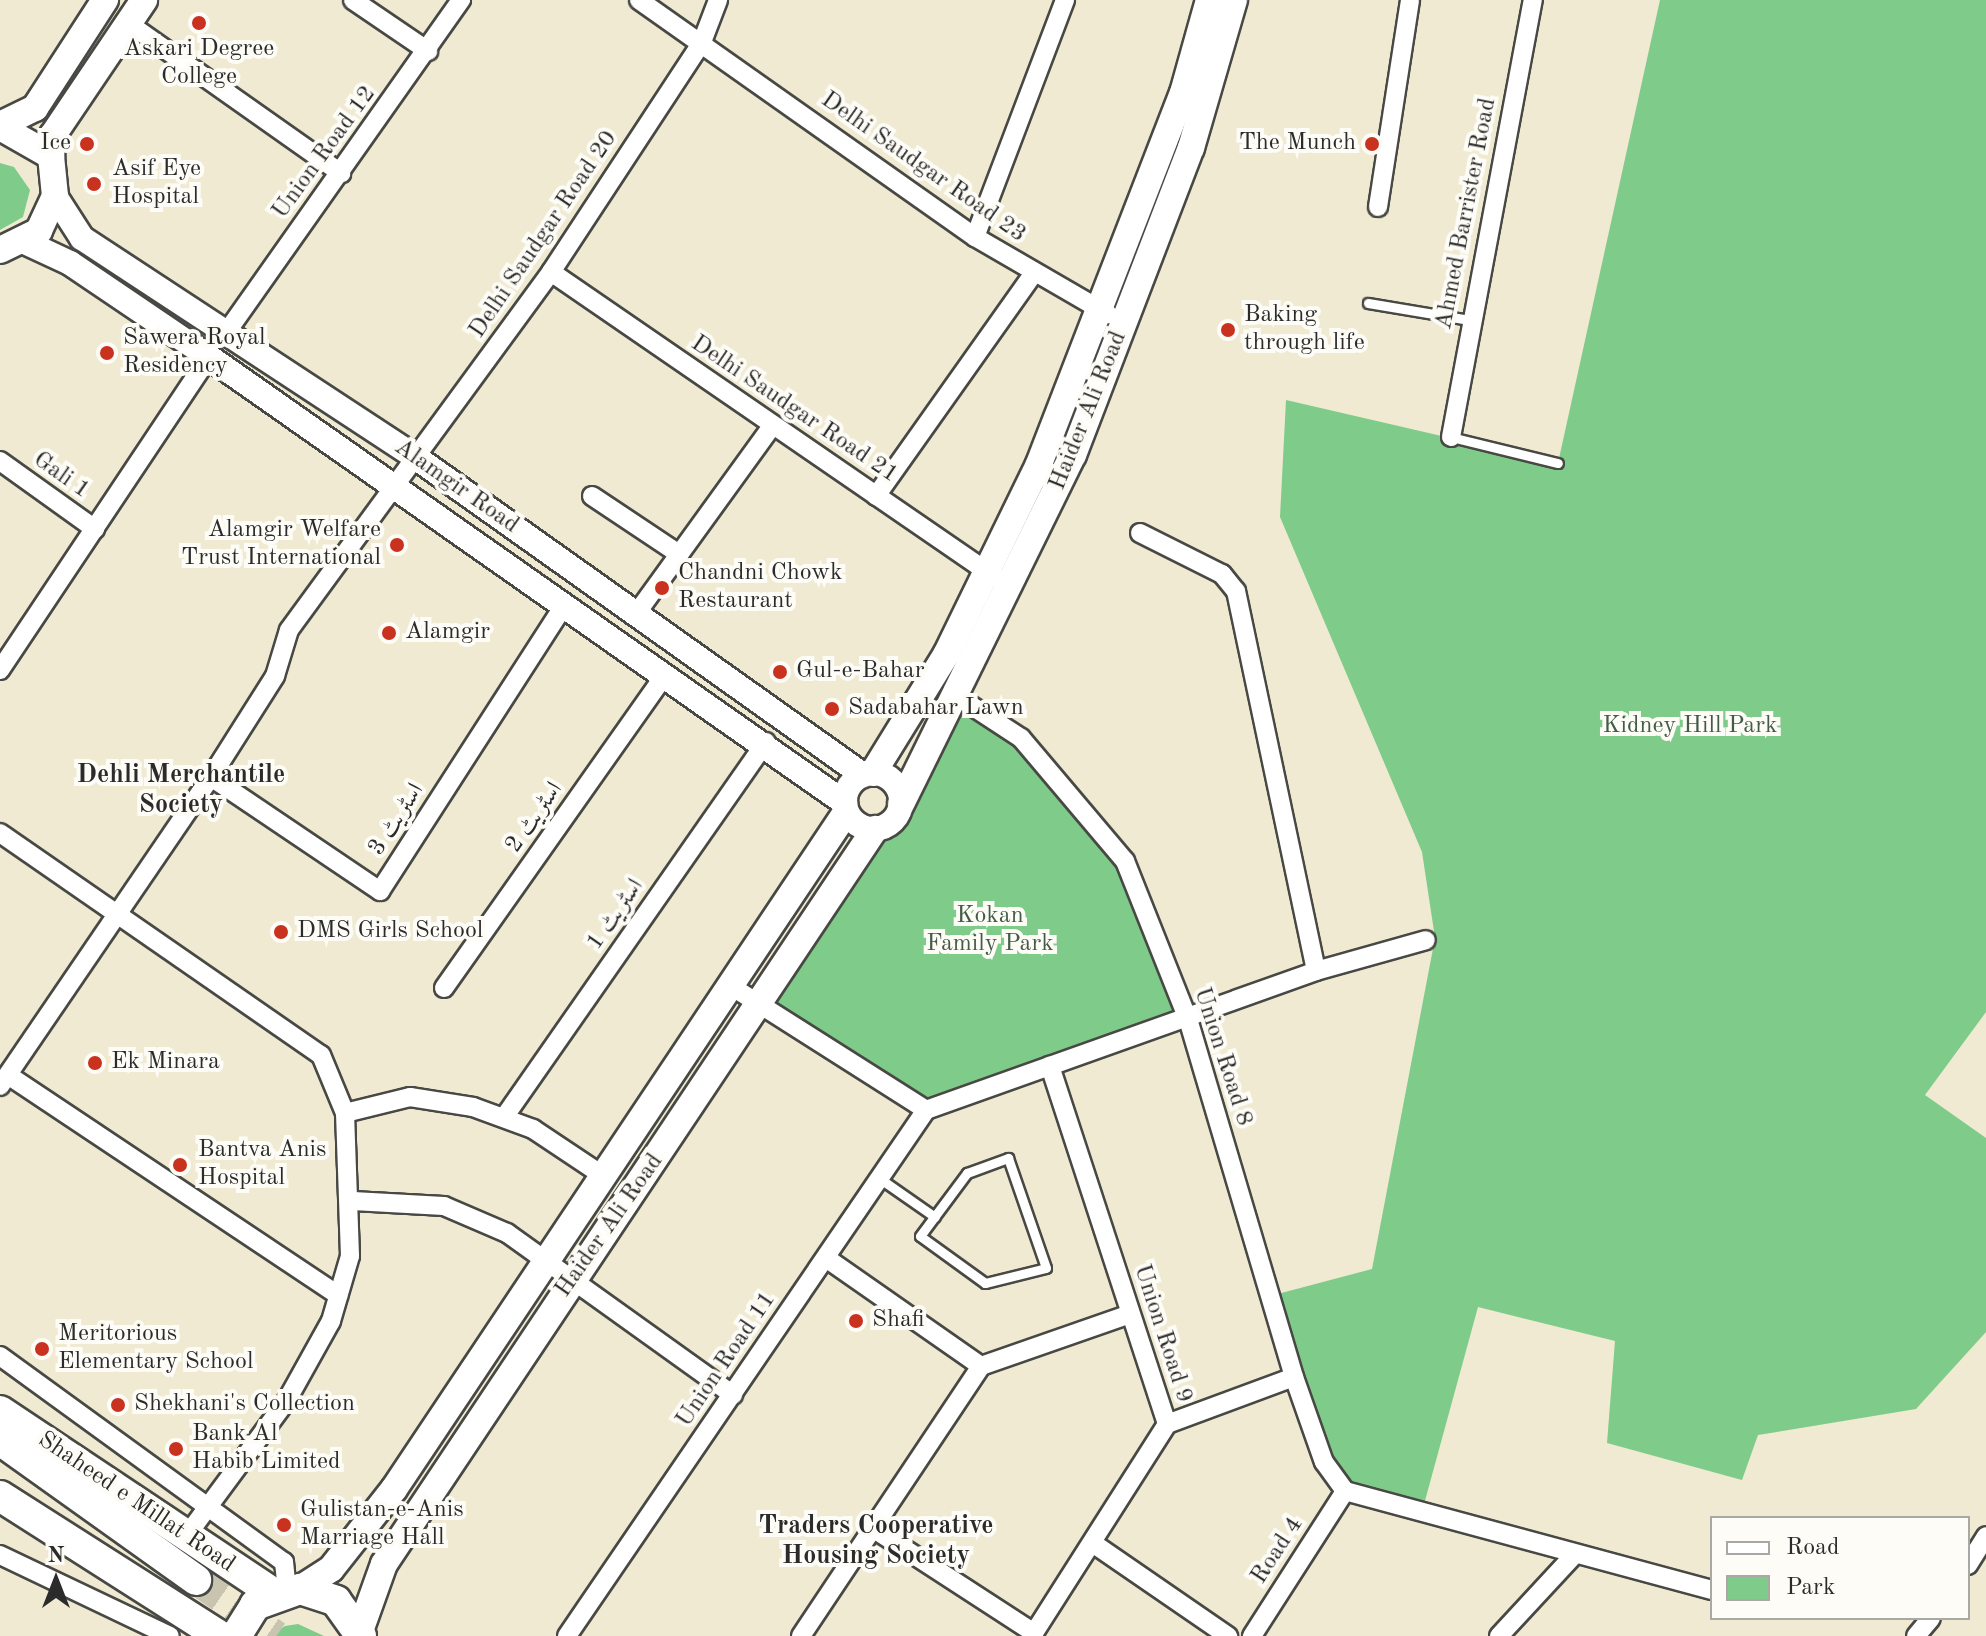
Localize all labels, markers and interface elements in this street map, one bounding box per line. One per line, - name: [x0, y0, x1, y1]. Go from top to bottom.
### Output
- marker: Askari Degree College: [190, 14, 208, 32]
- place label: Askari Degree College: [124, 36, 274, 92]
- street label: Union Road 12: [267, 81, 383, 225]
- street label: Delhi Saudgar Road 23: [815, 86, 1031, 250]
- street label: Ahmed Barrister Road: [1430, 96, 1504, 332]
- street label: Delhi Saudgar Road 20: [464, 126, 624, 344]
- place label: Ice: [40, 130, 71, 158]
- place label: The Munch: [1239, 130, 1356, 158]
- marker: Ice: [78, 135, 96, 153]
- marker: The Munch: [1363, 135, 1381, 153]
- place label: Asif Eye Hospital: [112, 156, 201, 212]
- marker: Asif Eye Hospital: [83, 173, 105, 195]
- place label: Baking through life: [1244, 302, 1365, 358]
- marker: Baking through life: [1219, 321, 1237, 339]
- place label: Sawera Royal Residency: [123, 325, 265, 381]
- street label: Haider Ali Road: [1044, 327, 1134, 495]
- street label: Delhi Saudgar Road 21: [685, 330, 903, 490]
- marker: Sawera Royal Residency: [98, 344, 116, 362]
- street label: Alamgir Road: [388, 434, 524, 540]
- street label: Gali 1: [27, 446, 95, 506]
- place label: Alamgir Welfare Trust International: [181, 517, 381, 573]
- marker: Alamgir Welfare Trust International: [388, 536, 406, 554]
- place label: Chandni Chowk Restaurant: [678, 560, 842, 616]
- marker: Chandni Chowk Restaurant: [653, 579, 671, 597]
- place label: Alamgir: [405, 619, 490, 647]
- marker: Alamgir: [380, 624, 398, 642]
- place label: Gul-e-Bahar: [796, 658, 925, 686]
- marker: Gul-e-Bahar: [771, 663, 789, 681]
- place label: Sadabahar Lawn: [848, 695, 1024, 723]
- marker: Sadabahar Lawn: [823, 700, 841, 718]
- park label: Kidney Hill Park: [1602, 713, 1778, 741]
- district label: Dehli Merchantile Society: [77, 760, 285, 822]
- street label: اسٹریٹ 2: [500, 777, 570, 859]
- street label: اسٹریٹ 3: [363, 779, 431, 861]
- street label: اسٹریٹ 1: [581, 874, 651, 956]
- park label: Kokan Family Park: [926, 903, 1054, 959]
- place label: DMS Girls School: [297, 918, 483, 946]
- marker: DMS Girls School: [272, 923, 290, 941]
- street label: Union Road 8: [1186, 984, 1258, 1130]
- place label: Ek Minara: [111, 1049, 220, 1077]
- marker: Ek Minara: [86, 1054, 104, 1072]
- place label: Bantva Anis Hospital: [198, 1137, 326, 1193]
- street label: Haider Ali Road: [550, 1149, 670, 1303]
- marker: Bantva Anis Hospital: [169, 1154, 191, 1176]
- street label: Union Road 9: [1126, 1261, 1198, 1407]
- street label: Union Road 11: [671, 1287, 783, 1433]
- place label: Shafi: [872, 1307, 925, 1335]
- marker: Shafi: [847, 1312, 865, 1330]
- place label: Meritorious Elementary School: [58, 1321, 253, 1377]
- marker: Meritorious Elementary School: [33, 1340, 51, 1358]
- place label: Shekhani's Collection: [134, 1391, 355, 1419]
- marker: Shekhani's Collection: [109, 1396, 127, 1414]
- place label: Bank Al Habib Limited: [192, 1421, 341, 1477]
- street label: Shaheed e Millat Road: [32, 1426, 240, 1580]
- marker: Bank Al Habib Limited: [167, 1440, 185, 1458]
- place label: Gulistan-e-Anis Marriage Hall: [300, 1497, 464, 1553]
- district label: Traders Cooperative Housing Society: [758, 1511, 994, 1572]
- street label: Road 4: [1246, 1512, 1310, 1590]
- marker: Gulistan-e-Anis Marriage Hall: [275, 1516, 293, 1534]
- legend: [1710, 1516, 1970, 1620]
- text: Road: [1786, 1536, 1839, 1560]
- north arrow: [16, 1540, 96, 1620]
- text: N: [48, 1545, 64, 1567]
- text: Park: [1786, 1576, 1835, 1600]

